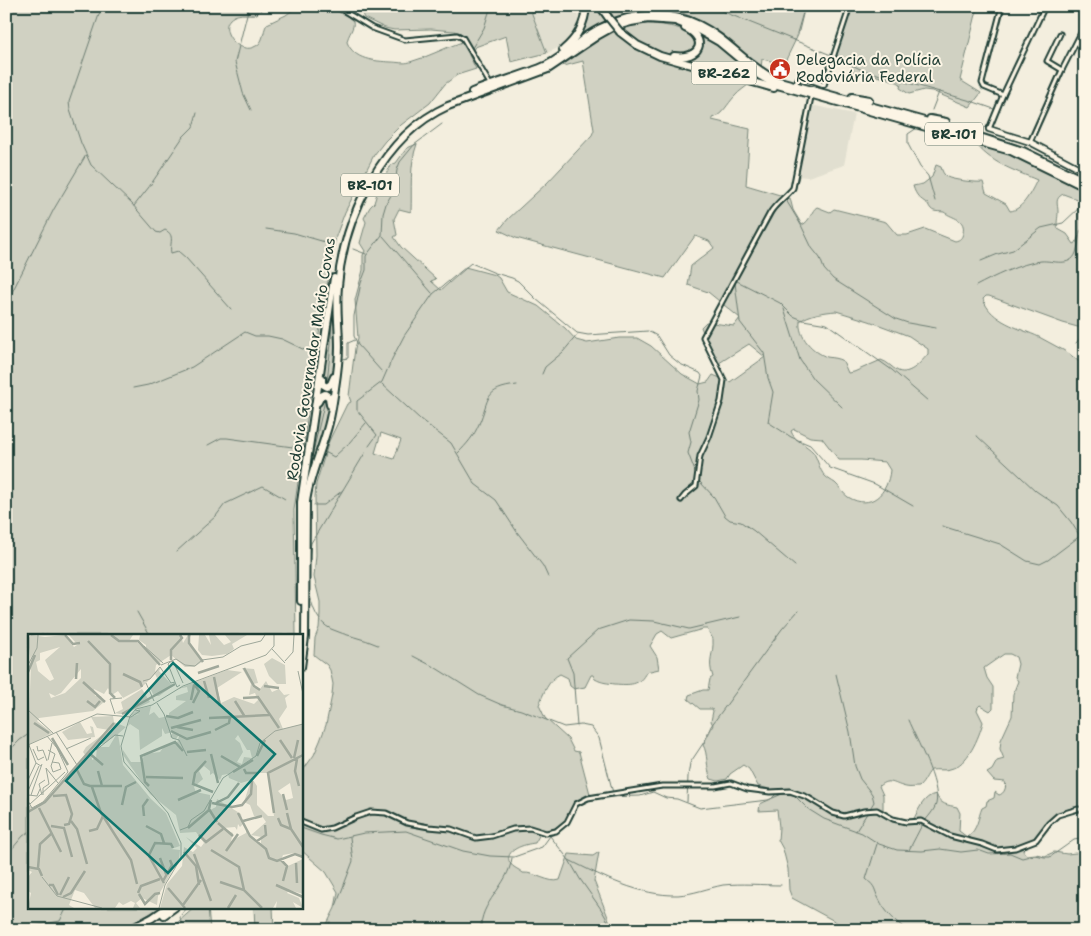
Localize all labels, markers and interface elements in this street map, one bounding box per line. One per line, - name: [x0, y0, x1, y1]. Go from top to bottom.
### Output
- place label: Delegacia da Polícia Rodoviária Federal: [796, 50, 942, 87]
- public building icon: Delegacia da Polícia Rodoviária Federal: [768, 57, 792, 81]
- road number: BR-262: [692, 62, 756, 84]
- road number: BR-101: [925, 122, 983, 146]
- road number: BR-101: [341, 174, 399, 196]
- street label: Rodovia Governador Mário Covas: [282, 236, 340, 482]
- inset map: [28, 634, 302, 908]

